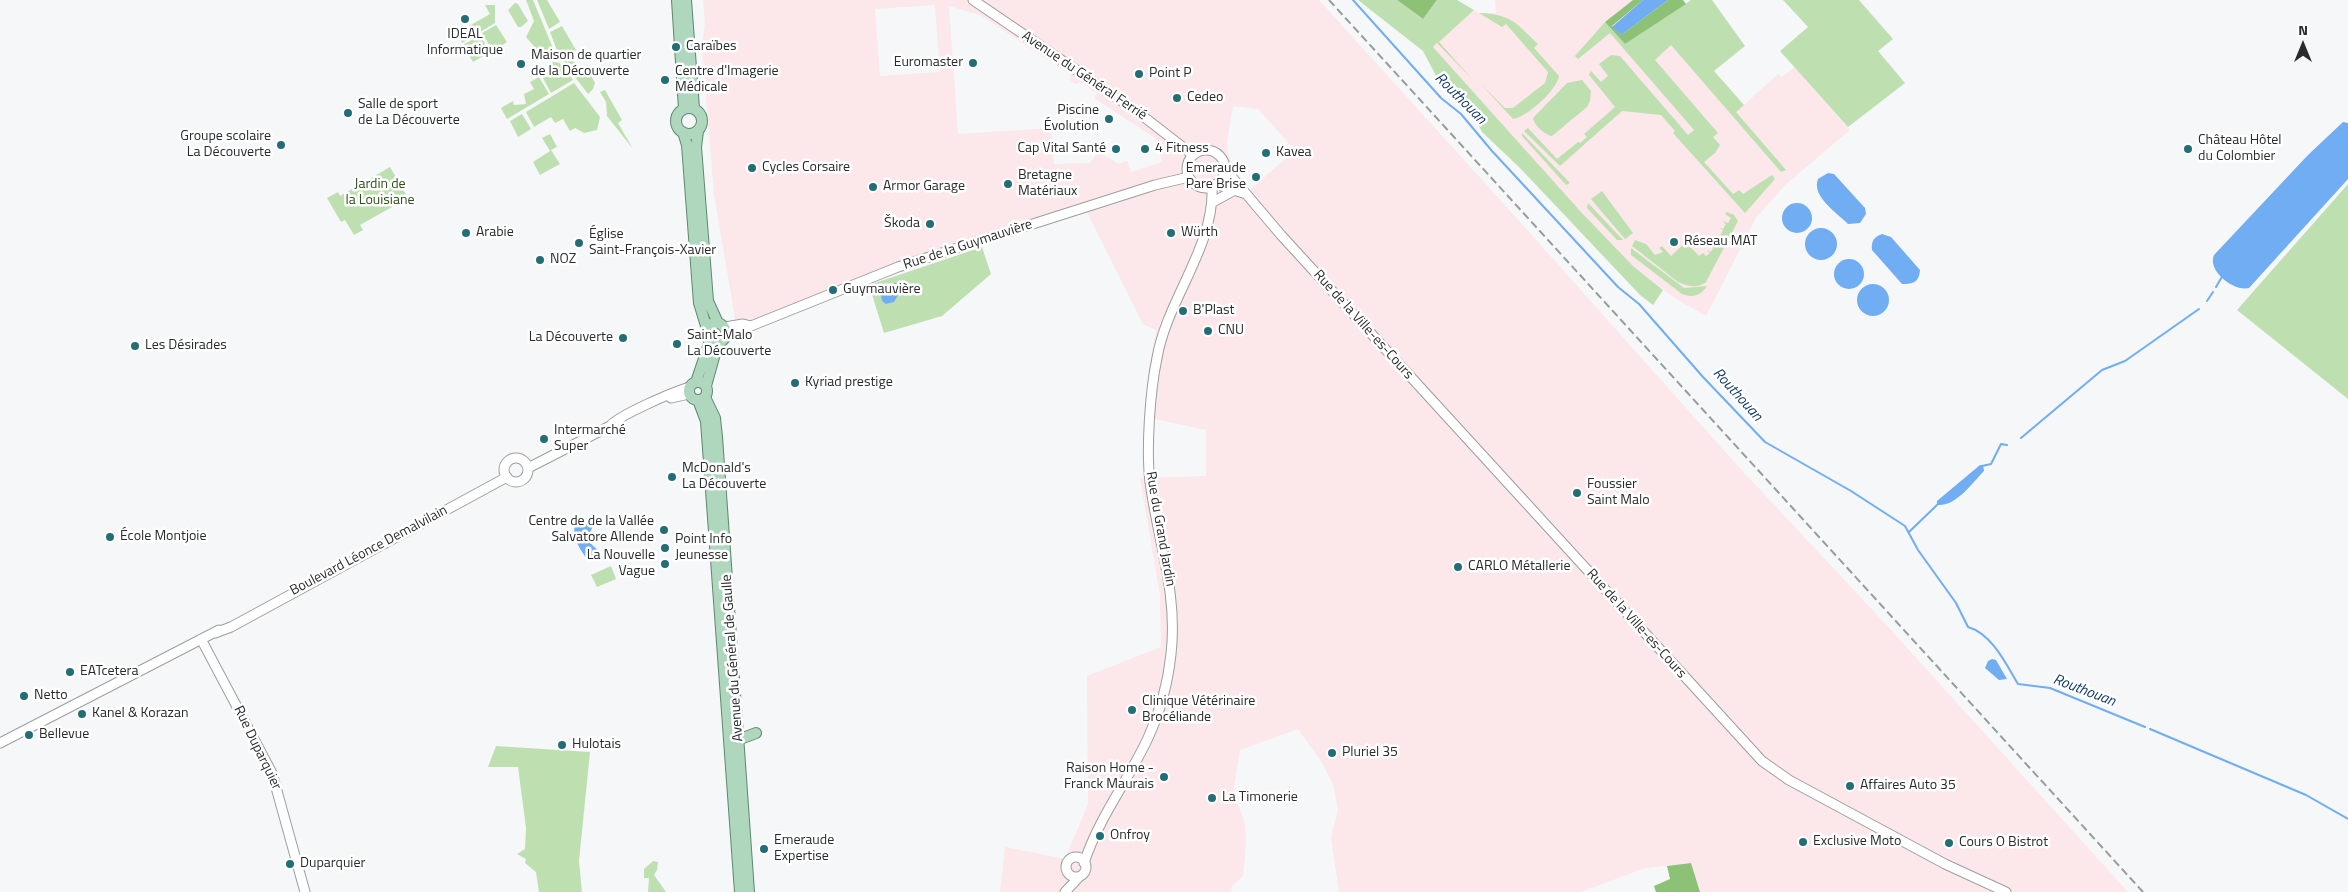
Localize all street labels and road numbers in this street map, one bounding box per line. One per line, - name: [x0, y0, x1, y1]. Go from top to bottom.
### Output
- street label: Avenue du Général Ferrié: [1018, 28, 1150, 124]
- street label: Rue de la Guymauvière: [901, 216, 1035, 274]
- street label: Rue de la Ville-es-Cours: [1310, 267, 1416, 383]
- street label: Rue du Grand Jardin: [1142, 470, 1178, 588]
- street label: Boulevard Léonce Demalvilain: [287, 502, 451, 600]
- street label: Rue de la Ville-es-Cours: [1583, 566, 1689, 682]
- street label: Avenue du Général de Gaulle: [719, 574, 747, 742]
- street label: Rue Duparquier: [229, 703, 285, 793]

